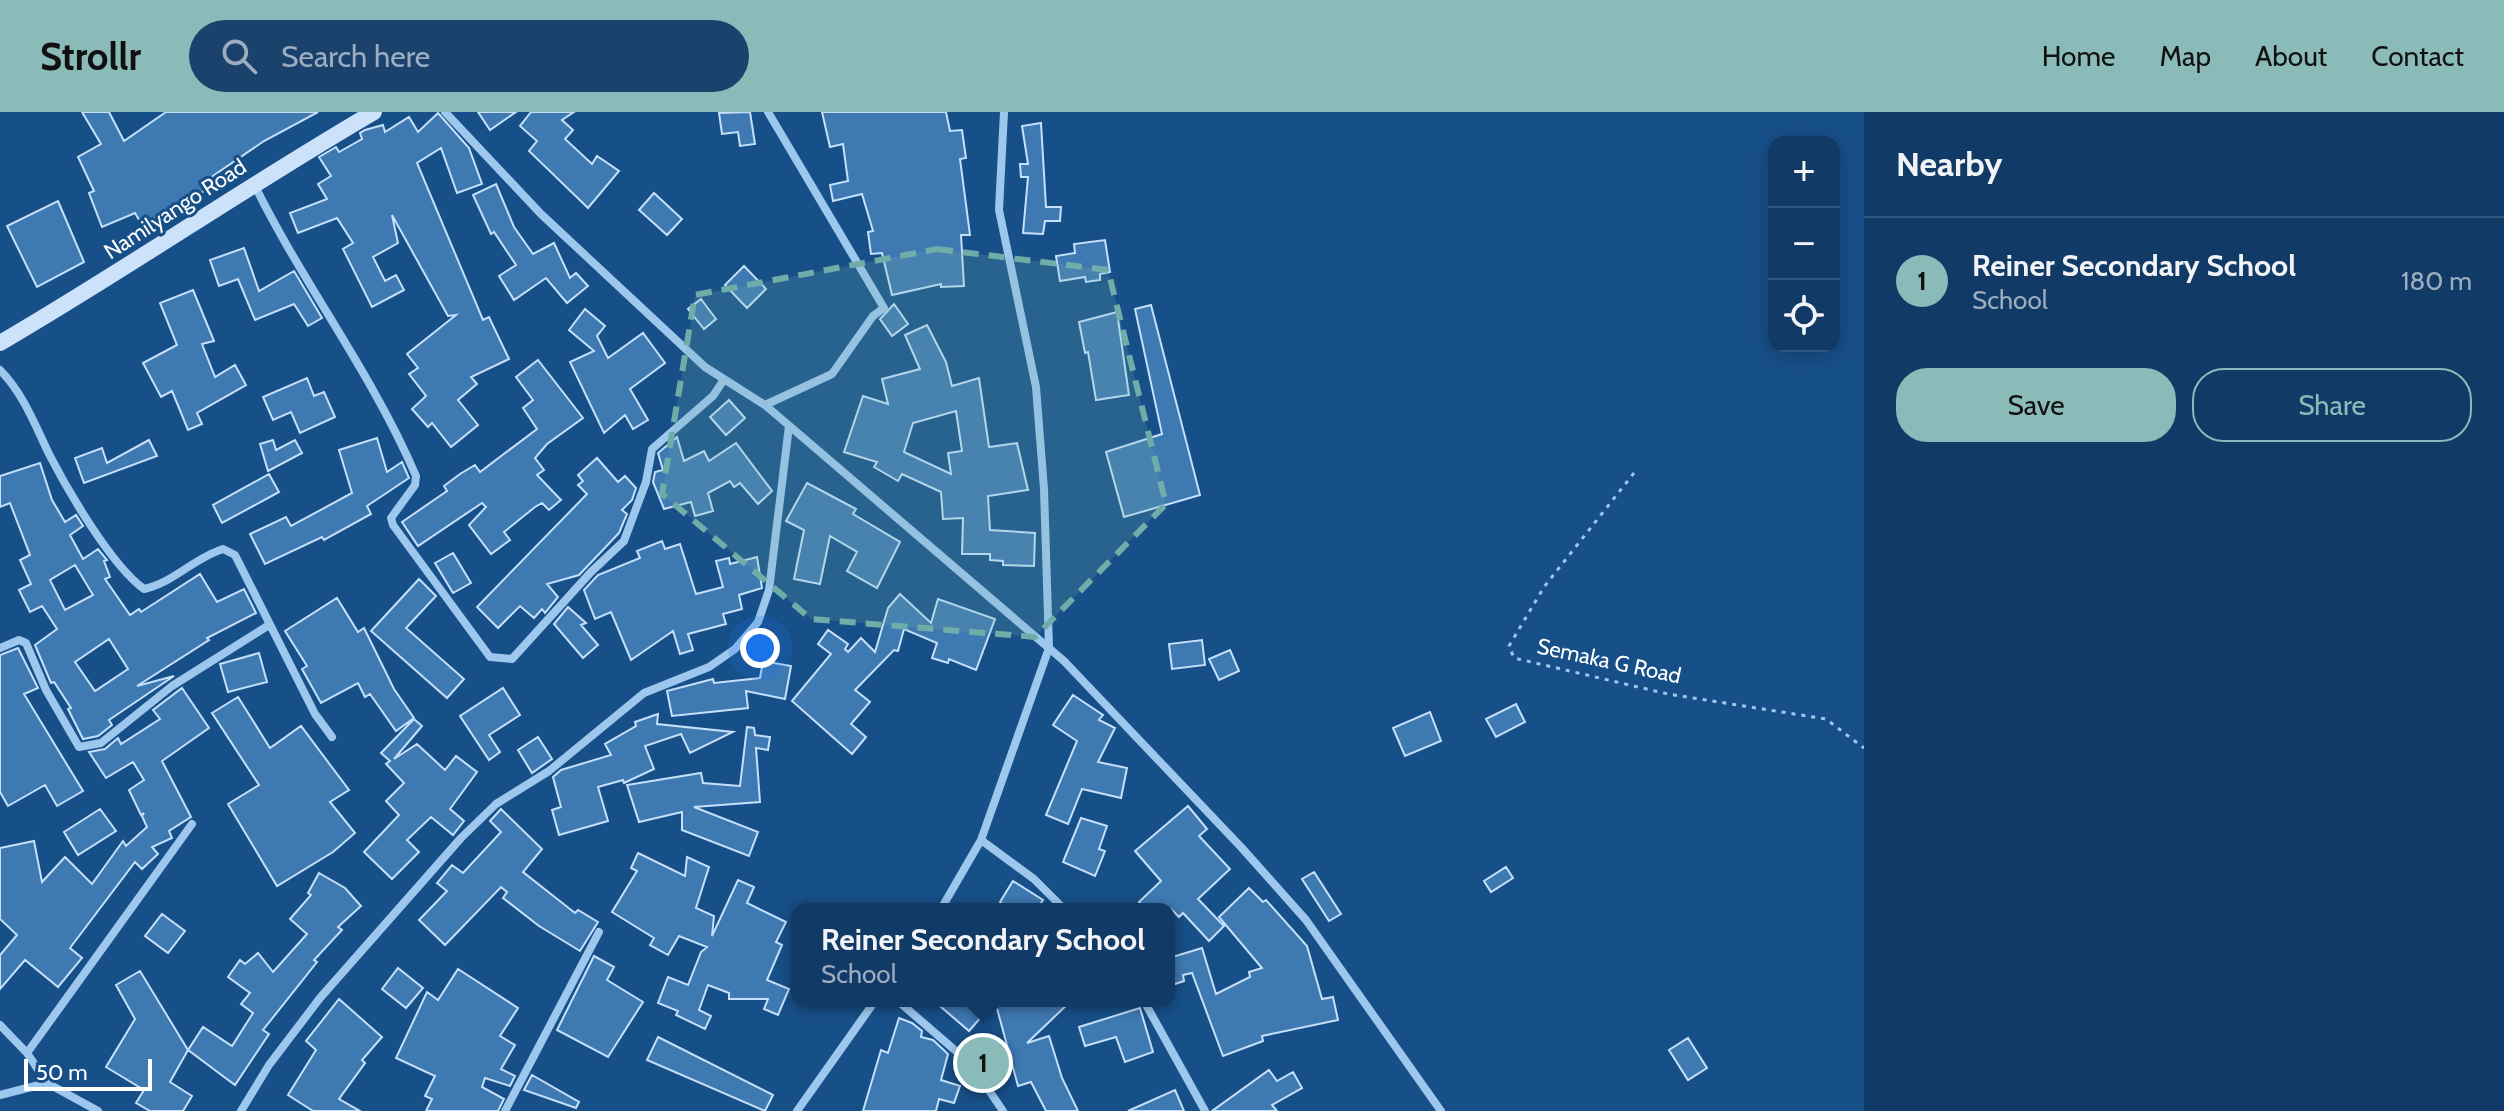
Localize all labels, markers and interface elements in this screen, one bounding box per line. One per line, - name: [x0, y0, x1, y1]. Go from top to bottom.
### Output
- search box: [189, 20, 749, 92]
- text: Strollr: [40, 33, 141, 80]
- icon: search: [217, 34, 261, 78]
- text: Search here: [281, 38, 430, 75]
- text: Home: [2042, 39, 2115, 73]
- text: Map: [2159, 39, 2211, 73]
- text: About: [2255, 39, 2327, 73]
- text: Contact: [2371, 39, 2464, 73]
- map controls: [1768, 136, 1840, 352]
- button: +: [1768, 136, 1840, 208]
- text: Nearby: [1896, 143, 2003, 185]
- street label: Namilyango Road: [99, 153, 251, 265]
- button: −: [1768, 208, 1840, 280]
- text: Reiner Secondary School: [1972, 247, 2296, 284]
- text: 1: [1917, 265, 1927, 297]
- text: 180 m: [2401, 265, 2472, 297]
- button: locate: [1768, 280, 1840, 352]
- text: School: [1972, 284, 2048, 316]
- button: Save: [1896, 368, 2176, 442]
- button: Share: [2192, 368, 2472, 442]
- your location: [740, 628, 780, 668]
- street label: Semaka G Road: [1534, 633, 1684, 689]
- popup: [791, 903, 1175, 1007]
- text: Reiner Secondary School: [821, 921, 1145, 958]
- text: School: [821, 958, 897, 990]
- pin: 1: [957, 1033, 1009, 1093]
- scale bar: [24, 1055, 152, 1091]
- text: 50 m: [36, 1059, 88, 1086]

